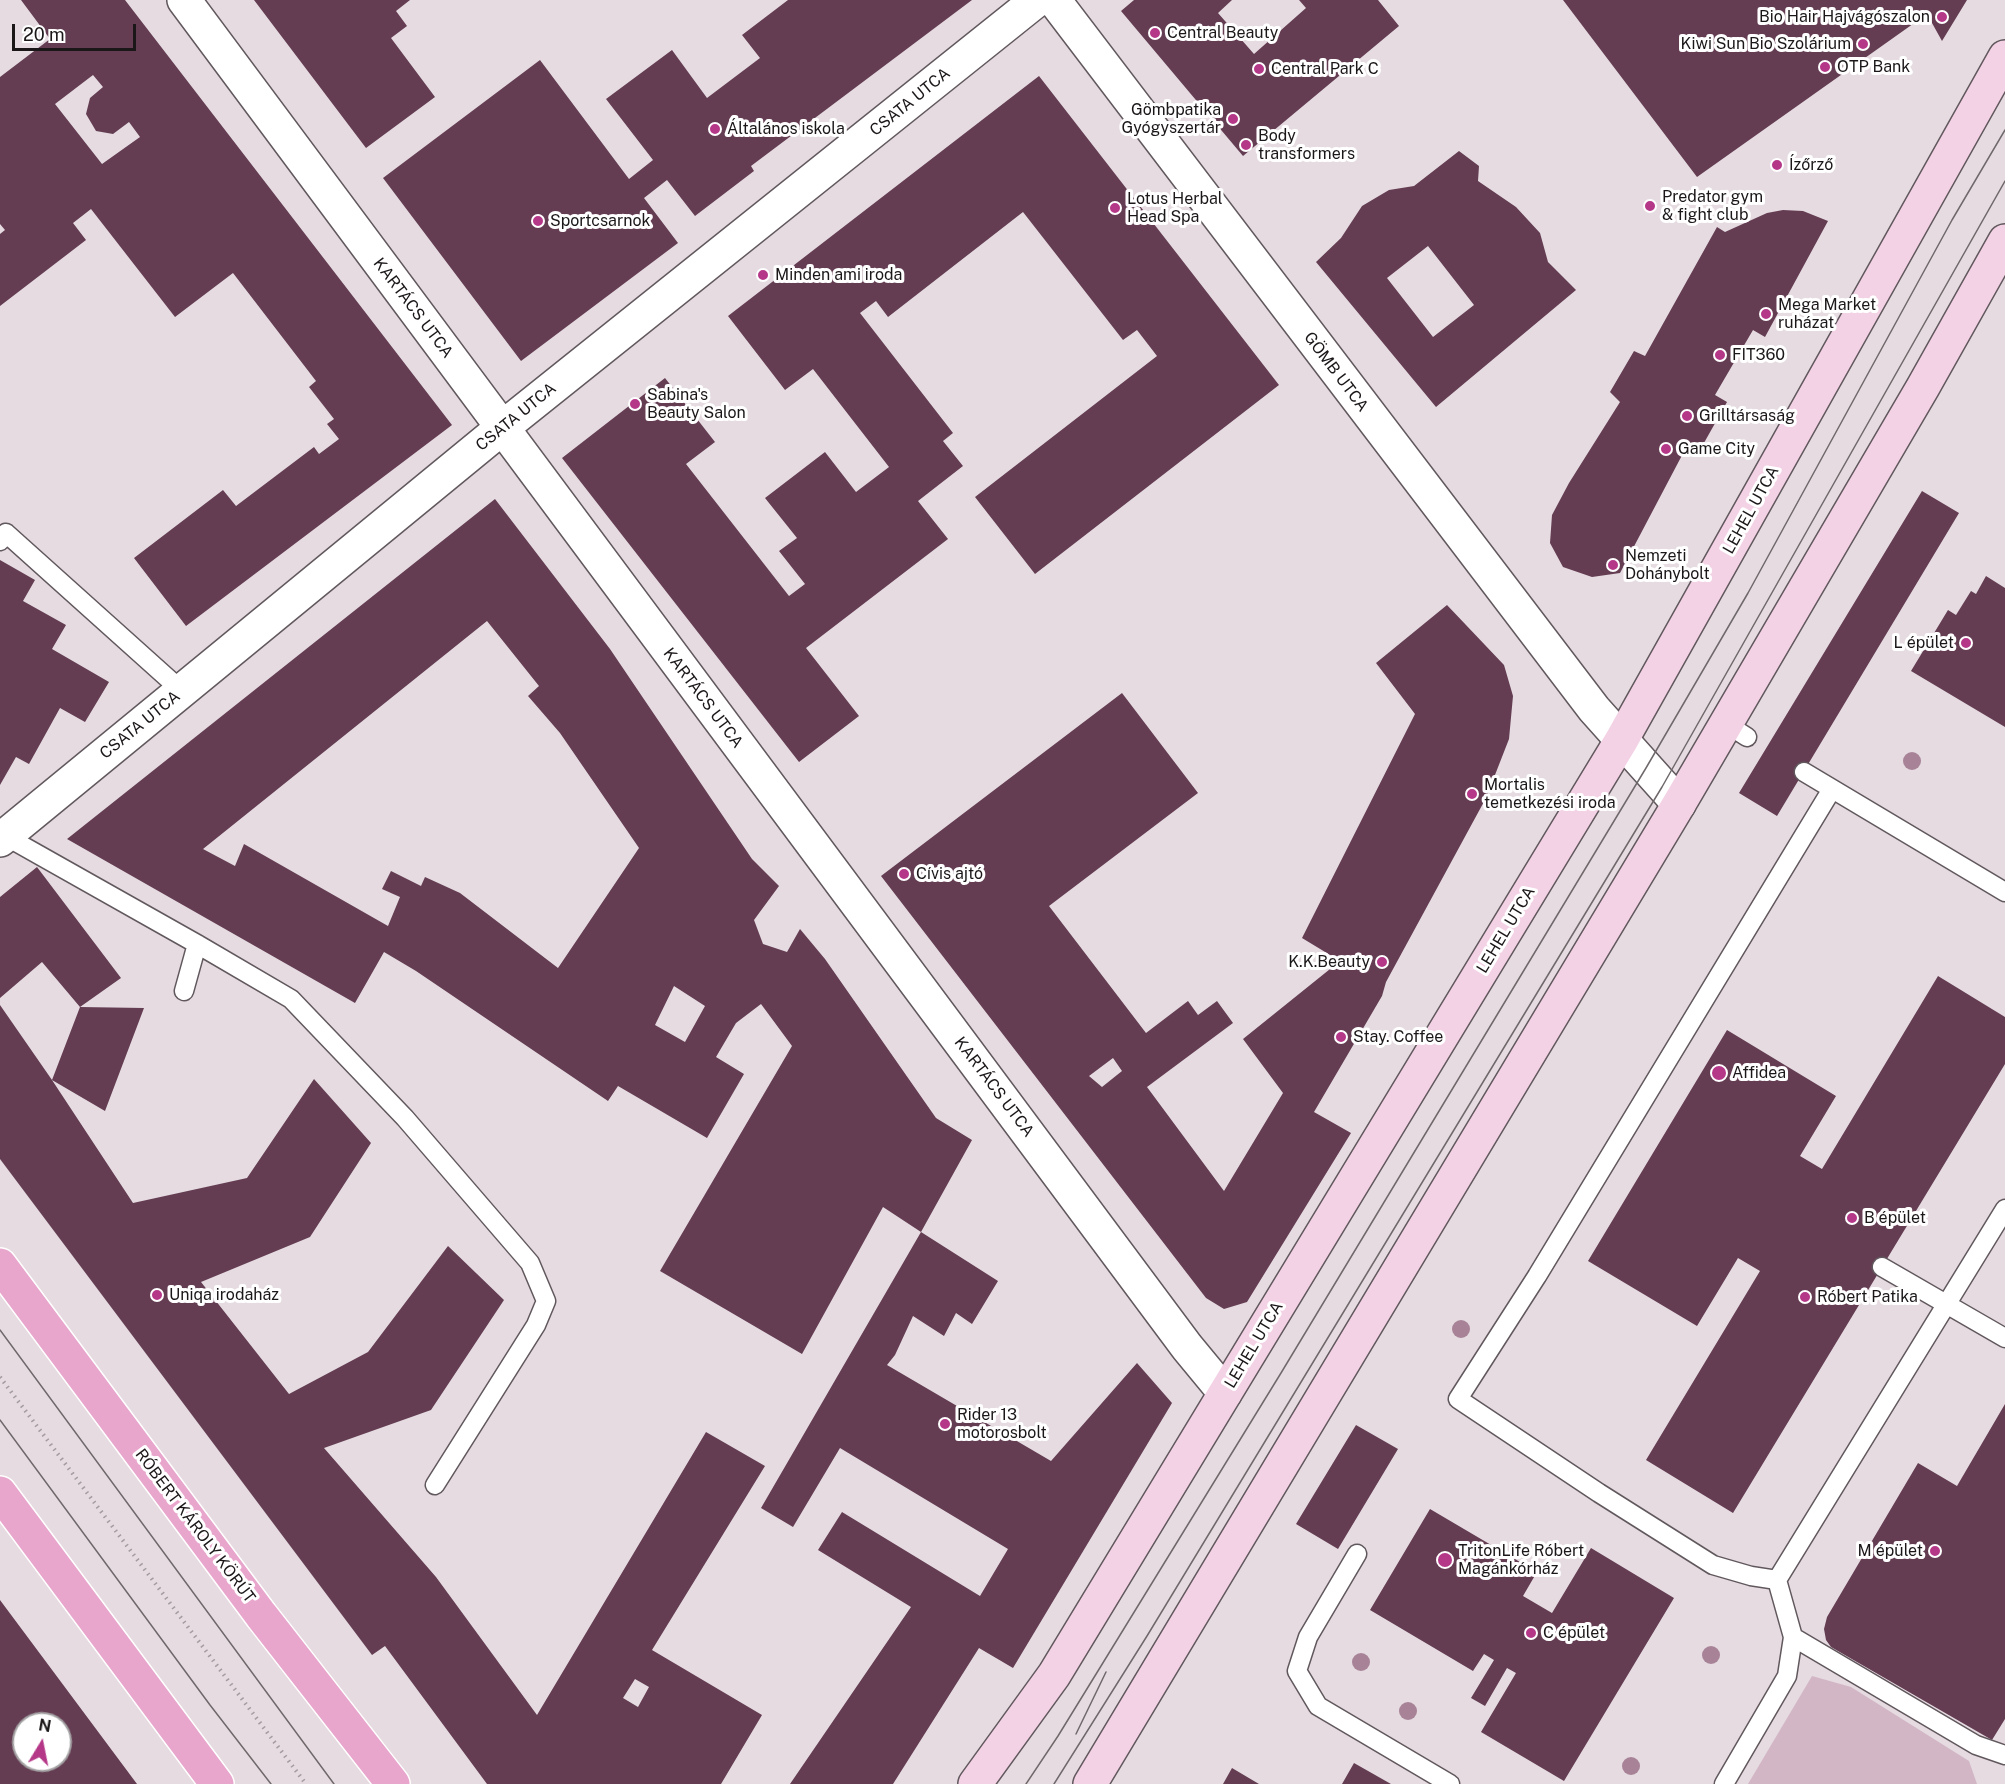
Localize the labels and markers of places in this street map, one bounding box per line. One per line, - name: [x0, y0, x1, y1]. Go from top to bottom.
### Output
- place label: Bio Hair Hajvágószalon: [1759, 7, 1930, 27]
- marker: Bio Hair Hajvágószalon: [1935, 10, 1949, 24]
- place label: Central Beauty: [1167, 23, 1278, 43]
- marker: Central Beauty: [1148, 26, 1162, 40]
- place label: Kiwi Sun Bio Szolárium: [1681, 34, 1851, 54]
- marker: Kiwi Sun Bio Szolárium: [1856, 37, 1870, 51]
- place label: OTP Bank: [1837, 57, 1910, 77]
- place label: Central Park C: [1271, 59, 1379, 79]
- marker: OTP Bank: [1818, 60, 1832, 74]
- marker: Central Park C: [1252, 62, 1266, 76]
- place label: Gömbpatika Gyógyszertár: [1121, 100, 1221, 138]
- marker: Gömbpatika Gyógyszertár: [1226, 112, 1240, 126]
- place label: Általános iskola: [727, 119, 845, 139]
- marker: Általános iskola: [708, 122, 722, 136]
- place label: Body transformers: [1258, 126, 1355, 164]
- marker: Body transformers: [1239, 138, 1253, 152]
- place label: Ízőrző: [1789, 155, 1833, 175]
- marker: Ízőrző: [1770, 158, 1784, 172]
- place label: Predator gym & fight club: [1662, 187, 1763, 225]
- place label: Lotus Herbal Head Spa: [1127, 189, 1223, 227]
- marker: Predator gym & fight club: [1643, 199, 1657, 213]
- marker: Lotus Herbal Head Spa: [1108, 201, 1122, 215]
- place label: Sportcsarnok: [550, 211, 650, 231]
- marker: Sportcsarnok: [531, 214, 545, 228]
- place label: Minden ami iroda: [775, 265, 902, 285]
- marker: Minden ami iroda: [756, 268, 770, 282]
- place label: Mega Market ruházat: [1778, 295, 1876, 333]
- marker: Mega Market ruházat: [1759, 307, 1773, 321]
- place label: FIT360: [1732, 345, 1785, 365]
- marker: FIT360: [1713, 348, 1727, 362]
- place label: Sabina's Beauty Salon: [647, 385, 746, 423]
- marker: Sabina's Beauty Salon: [628, 397, 642, 411]
- place label: Grilltársaság: [1699, 406, 1795, 426]
- marker: Grilltársaság: [1680, 409, 1694, 423]
- place label: Game City: [1678, 439, 1755, 459]
- marker: Game City: [1659, 442, 1673, 456]
- place label: Nemzeti Dohánybolt: [1625, 546, 1710, 584]
- marker: Nemzeti Dohánybolt: [1606, 558, 1620, 572]
- place label: L épület: [1894, 633, 1954, 653]
- marker: L épület: [1959, 636, 1973, 650]
- place label: Mortalis temetkezési iroda: [1484, 775, 1616, 813]
- marker: Mortalis temetkezési iroda: [1465, 787, 1479, 801]
- place label: Cívis ajtó: [916, 864, 983, 884]
- marker: Cívis ajtó: [897, 867, 911, 881]
- place label: K.K.Beauty: [1288, 952, 1370, 972]
- marker: K.K.Beauty: [1375, 955, 1389, 969]
- place label: Stay. Coffee: [1353, 1027, 1443, 1047]
- marker: Stay. Coffee: [1334, 1030, 1348, 1044]
- place label: Affidea: [1732, 1063, 1786, 1083]
- marker: Affidea: [1710, 1064, 1728, 1082]
- place label: B épület: [1864, 1208, 1926, 1228]
- marker: B épület: [1845, 1211, 1859, 1225]
- place label: Uniqa irodaház: [169, 1285, 279, 1305]
- place label: Róbert Patika: [1817, 1287, 1918, 1307]
- marker: Uniqa irodaház: [150, 1288, 164, 1302]
- marker: Róbert Patika: [1798, 1290, 1812, 1304]
- place label: Rider 13 motorosbolt: [957, 1405, 1047, 1443]
- marker: Rider 13 motorosbolt: [938, 1417, 952, 1431]
- place label: TritonLife Róbert Magánkórház: [1458, 1541, 1584, 1579]
- place label: M épület: [1858, 1541, 1923, 1561]
- marker: M épület: [1928, 1544, 1942, 1558]
- marker: TritonLife Róbert Magánkórház: [1436, 1551, 1454, 1569]
- place label: C épület: [1543, 1623, 1605, 1643]
- marker: C épület: [1524, 1626, 1538, 1640]

